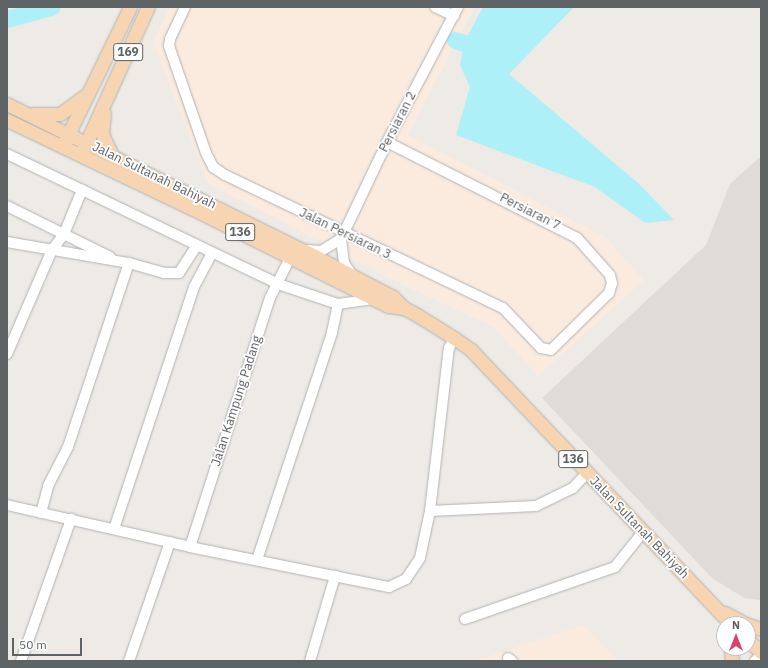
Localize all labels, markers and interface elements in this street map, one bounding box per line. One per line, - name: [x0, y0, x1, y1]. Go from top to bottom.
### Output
- road number: 169: [113, 42, 143, 62]
- street label: Persiaran 2: [376, 89, 420, 155]
- street label: Jalan Sultanah Bahiyah: [90, 139, 218, 213]
- street label: Persiaran 7: [497, 190, 563, 234]
- street label: Jalan Persiaran 3: [296, 205, 394, 263]
- road number: 136: [225, 222, 255, 242]
- street label: Jalan Kampung Padang: [208, 334, 266, 468]
- road number: 136: [558, 449, 588, 469]
- street label: Jalan Sultanah Bahiyah: [586, 474, 692, 582]
- north arrow: [716, 616, 756, 656]
- text: N: [732, 618, 740, 632]
- scale bar: [14, 630, 84, 656]
- text: 50 m: [19, 637, 47, 652]

